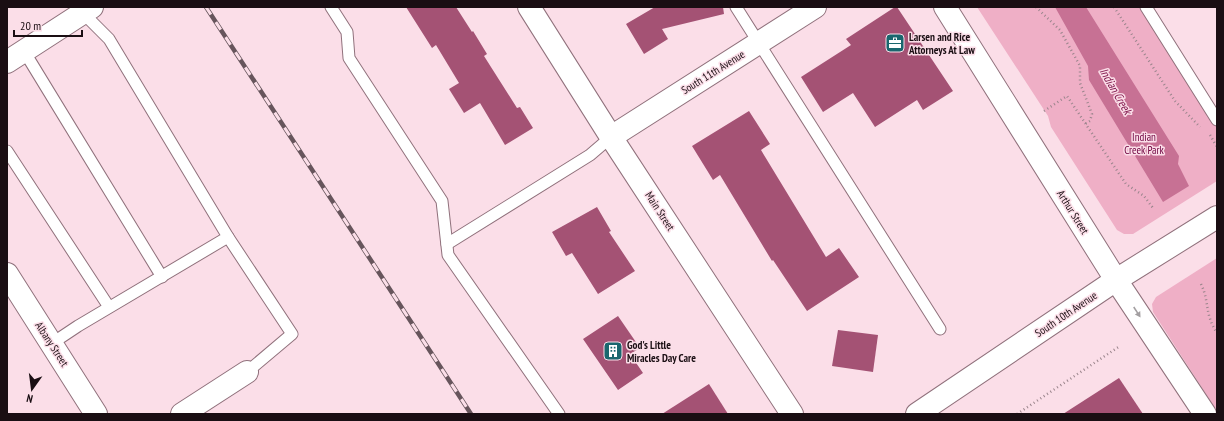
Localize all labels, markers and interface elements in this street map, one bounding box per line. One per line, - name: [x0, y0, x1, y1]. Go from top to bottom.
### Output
- scale bar: [14, 12, 82, 38]
- text: 20 m: [20, 18, 41, 33]
- place label: Larsen and Rice Attorneys At Law: [908, 30, 975, 57]
- office icon: Larsen and Rice Attorneys At Law: [884, 32, 906, 54]
- street label: South 11th Avenue: [679, 47, 748, 97]
- water label: Indian Creek: [1097, 65, 1136, 118]
- park label: Indian Creek Park: [1124, 130, 1165, 157]
- street label: Arthur Street: [1054, 187, 1092, 237]
- street label: Main Street: [642, 189, 678, 233]
- street label: South 10th Avenue: [1032, 288, 1100, 340]
- one-way arrow: [1133, 307, 1141, 317]
- street label: Albany Street: [32, 319, 72, 369]
- place label: God's Little Miracles Day Care: [627, 338, 696, 365]
- building icon: God's Little Miracles Day Care: [602, 340, 624, 362]
- north arrow: [12, 369, 52, 409]
- text: N: [25, 391, 34, 406]

